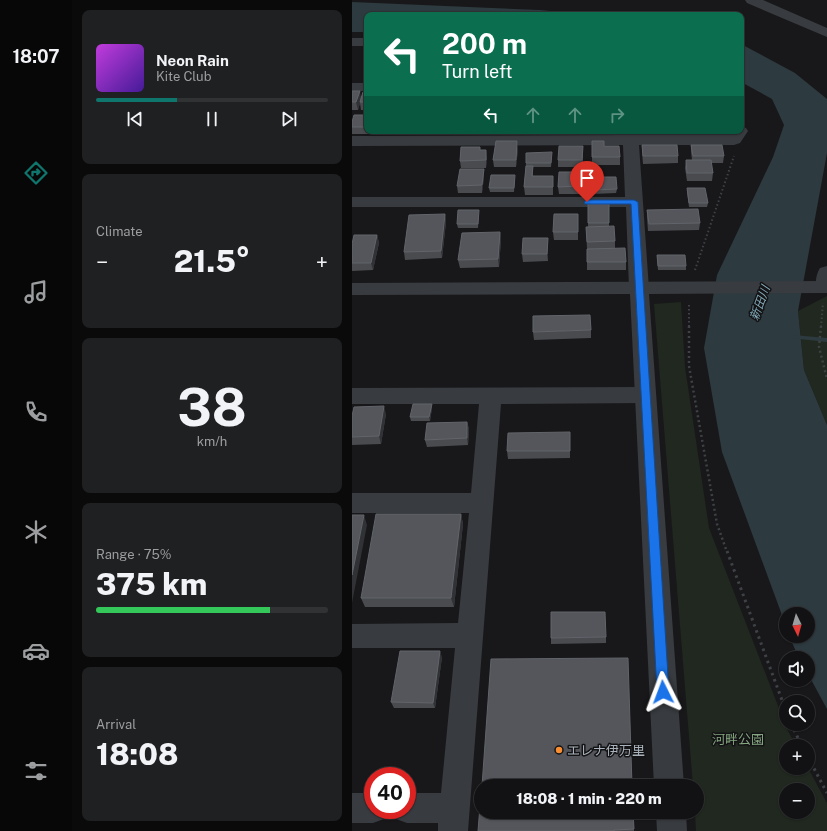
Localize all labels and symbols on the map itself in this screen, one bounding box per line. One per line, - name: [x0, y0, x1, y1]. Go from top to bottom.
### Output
- pin: [570, 161, 604, 202]
- water label: 新田川: [747, 282, 773, 322]
- north arrow: [779, 607, 815, 643]
- position arrow: [642, 671, 684, 713]
- park label: 河畔公園: [712, 732, 764, 747]
- place label: エレナ伊万里: [567, 743, 645, 758]
- marker: エレナ伊万里: [554, 745, 564, 755]
- speed limit sign: 40: [364, 767, 416, 819]

